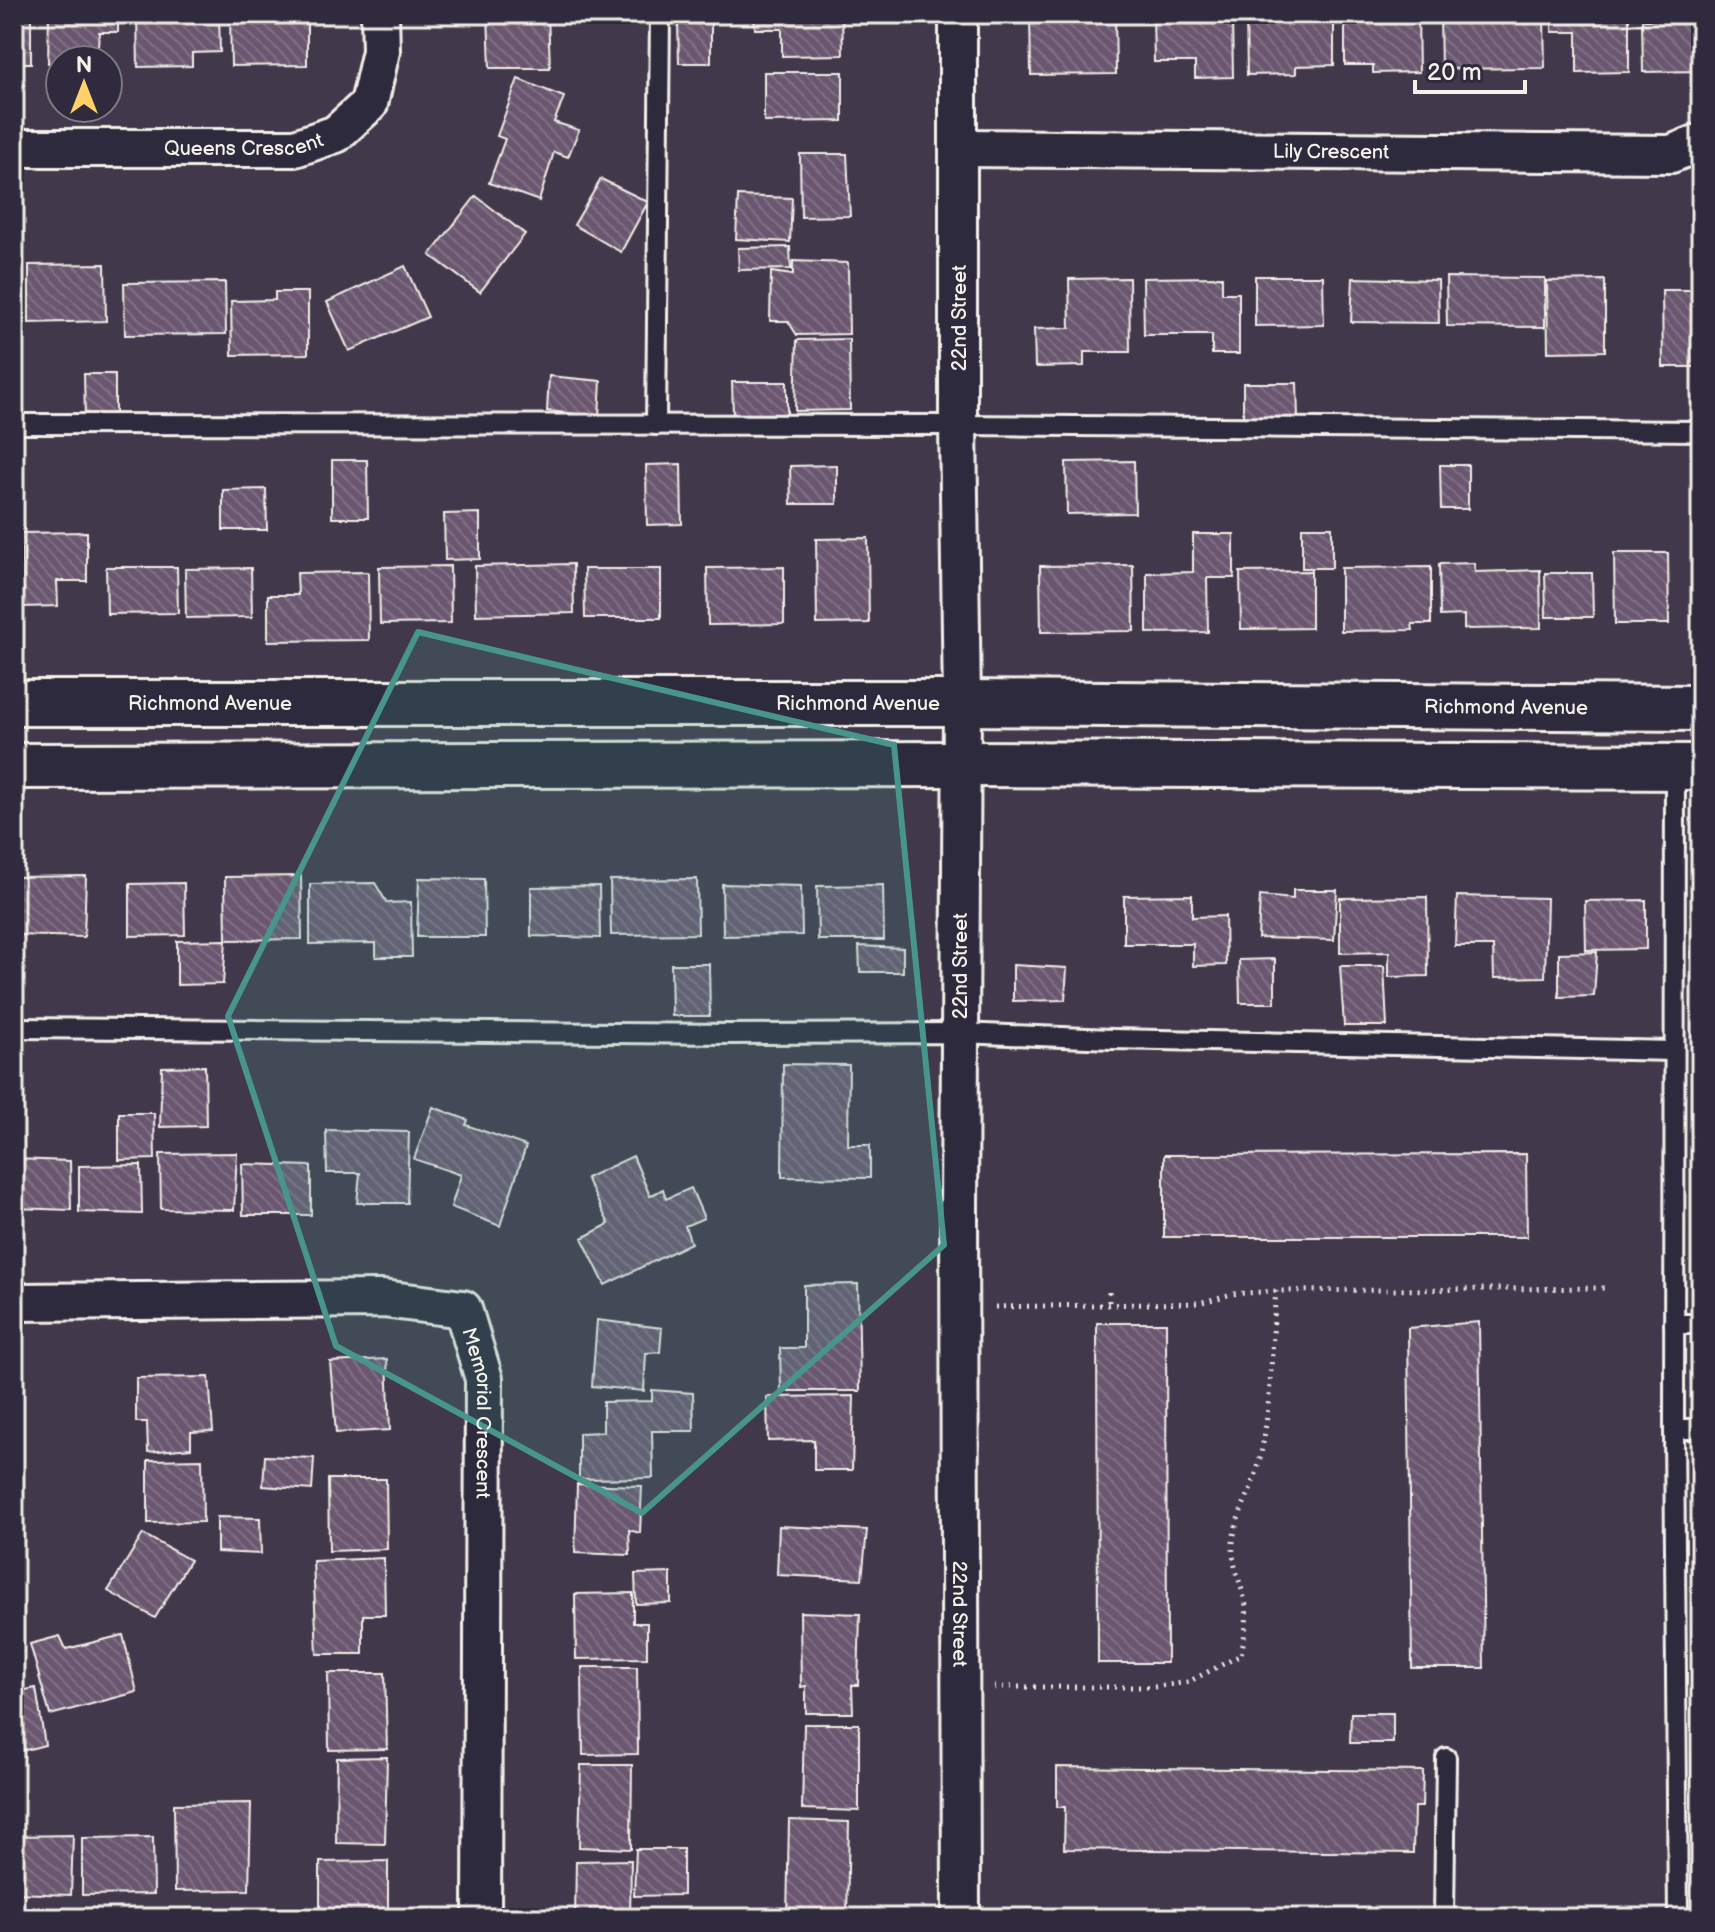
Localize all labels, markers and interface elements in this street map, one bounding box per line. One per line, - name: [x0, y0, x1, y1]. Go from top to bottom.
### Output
- north arrow: [44, 44, 124, 124]
- scale bar: [1415, 44, 1525, 94]
- text: N: [76, 52, 92, 79]
- text: 20 m: [1427, 58, 1482, 87]
- street label: Queens Crescent: [164, 128, 327, 161]
- street label: Lily Crescent: [1273, 140, 1389, 165]
- street label: 22nd Street: [948, 265, 972, 371]
- street label: Richmond Avenue: [128, 692, 292, 716]
- street label: Richmond Avenue: [776, 692, 940, 716]
- street label: Richmond Avenue: [1424, 695, 1588, 720]
- street label: 22nd Street: [949, 913, 973, 1019]
- street label: Memorial Crescent: [456, 1325, 496, 1499]
- street label: 22nd Street: [947, 1561, 971, 1667]

